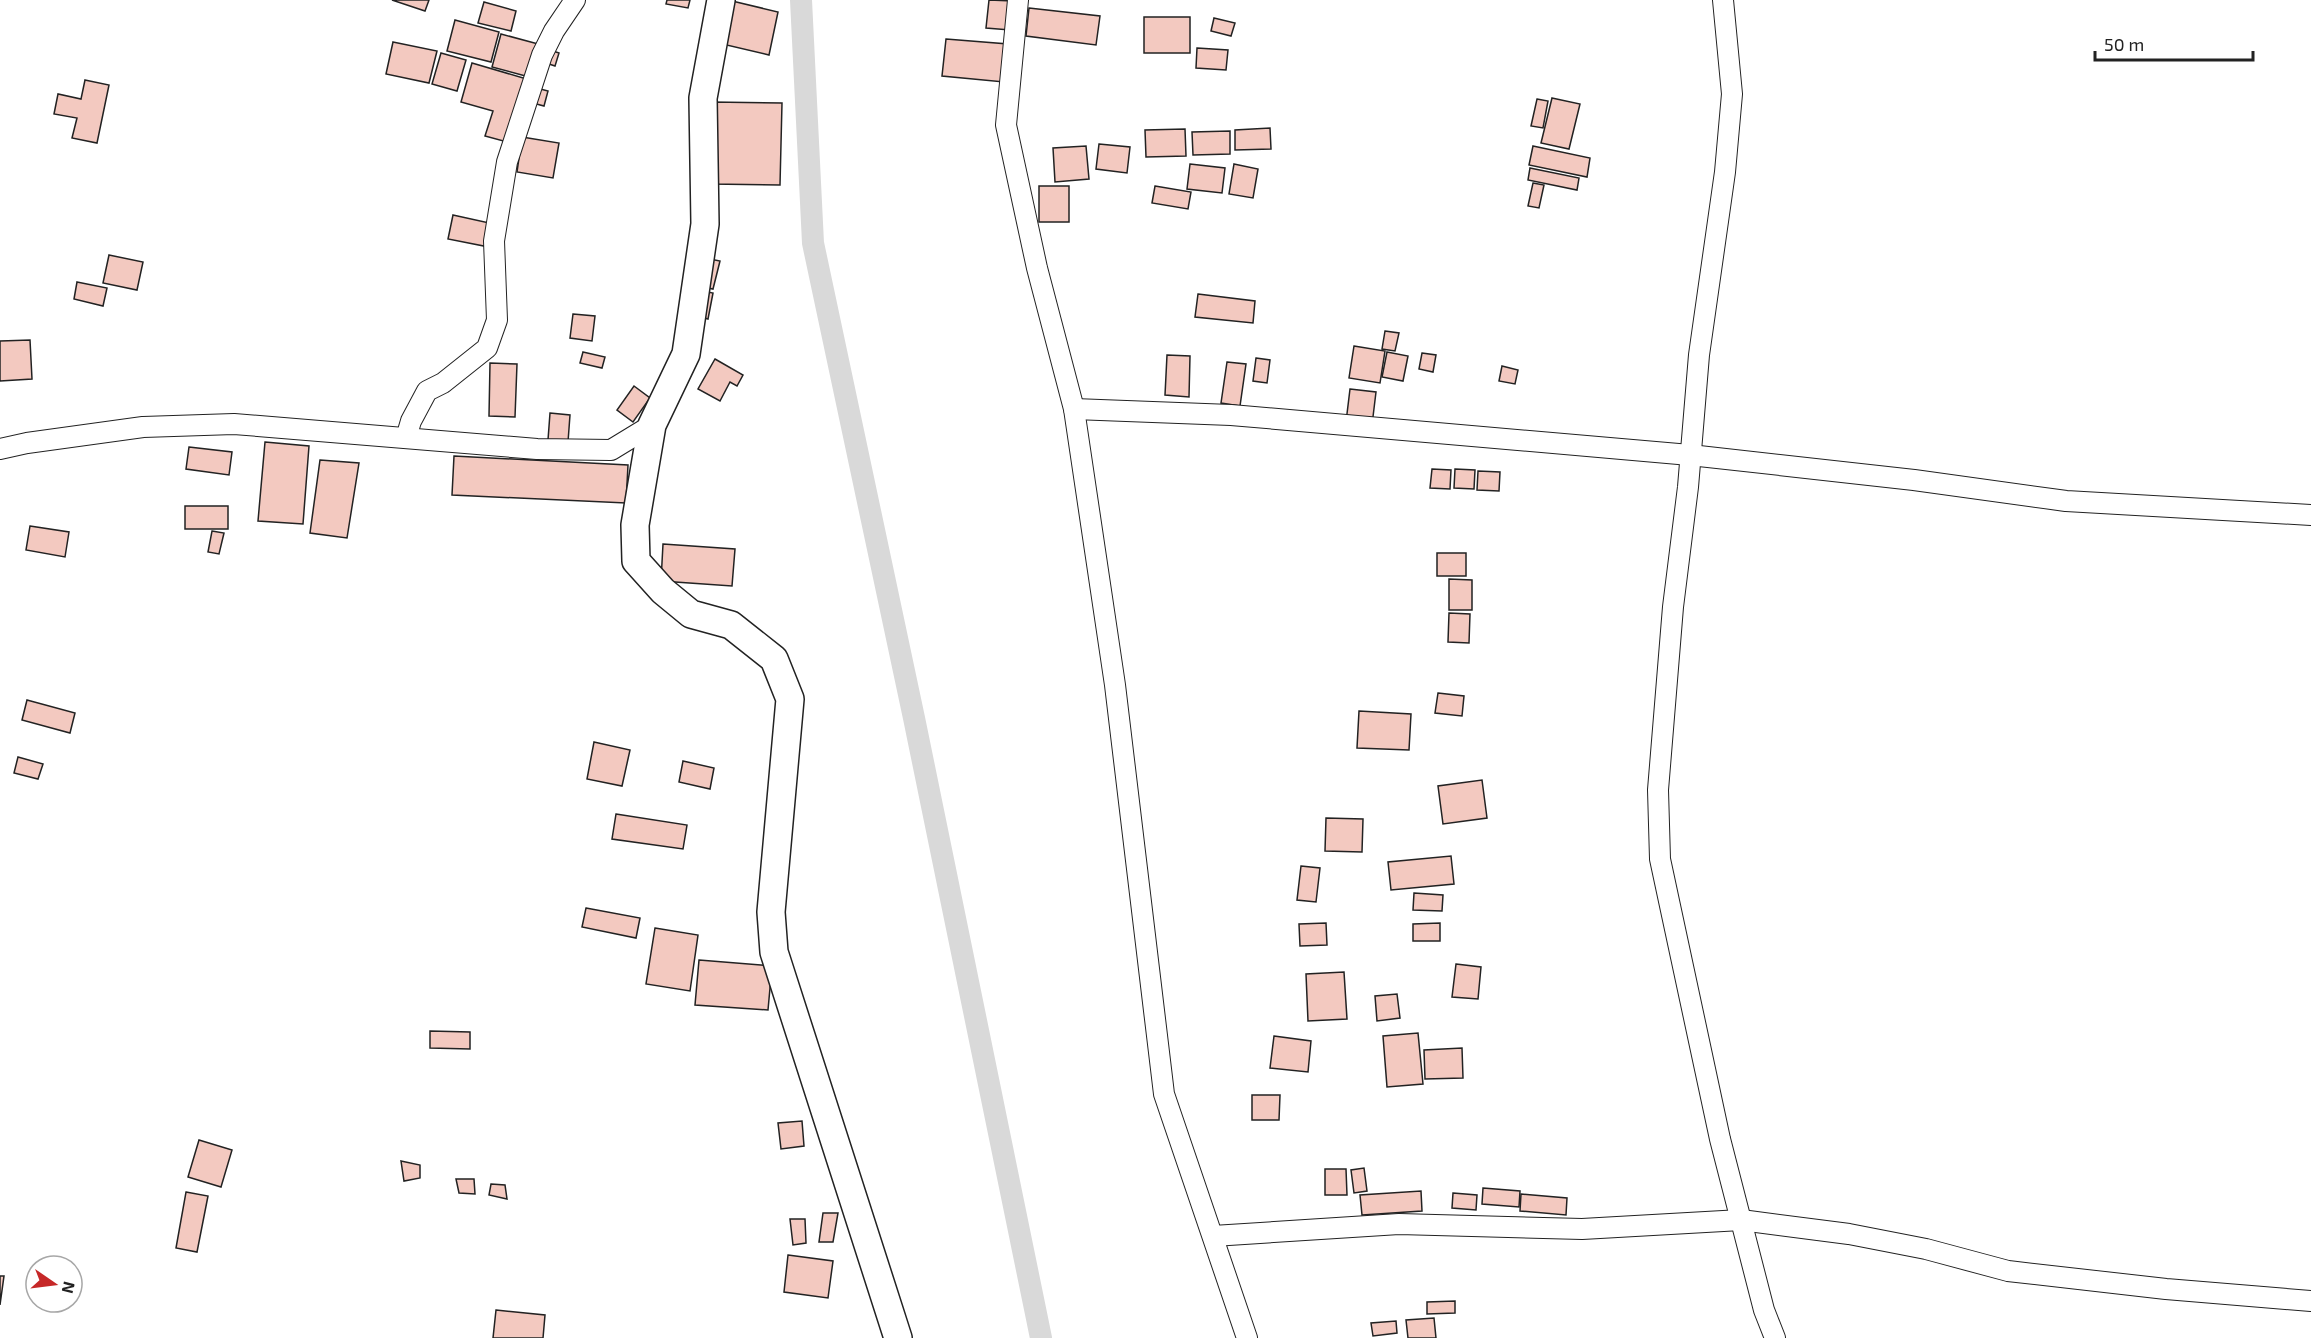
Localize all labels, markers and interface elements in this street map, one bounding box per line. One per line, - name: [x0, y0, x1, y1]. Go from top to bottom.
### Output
- scale bar: [2095, 24, 2252, 62]
- text: 50 m: [2104, 33, 2144, 55]
- north arrow: [24, 1254, 84, 1314]
- text: N: [58, 1280, 80, 1296]

